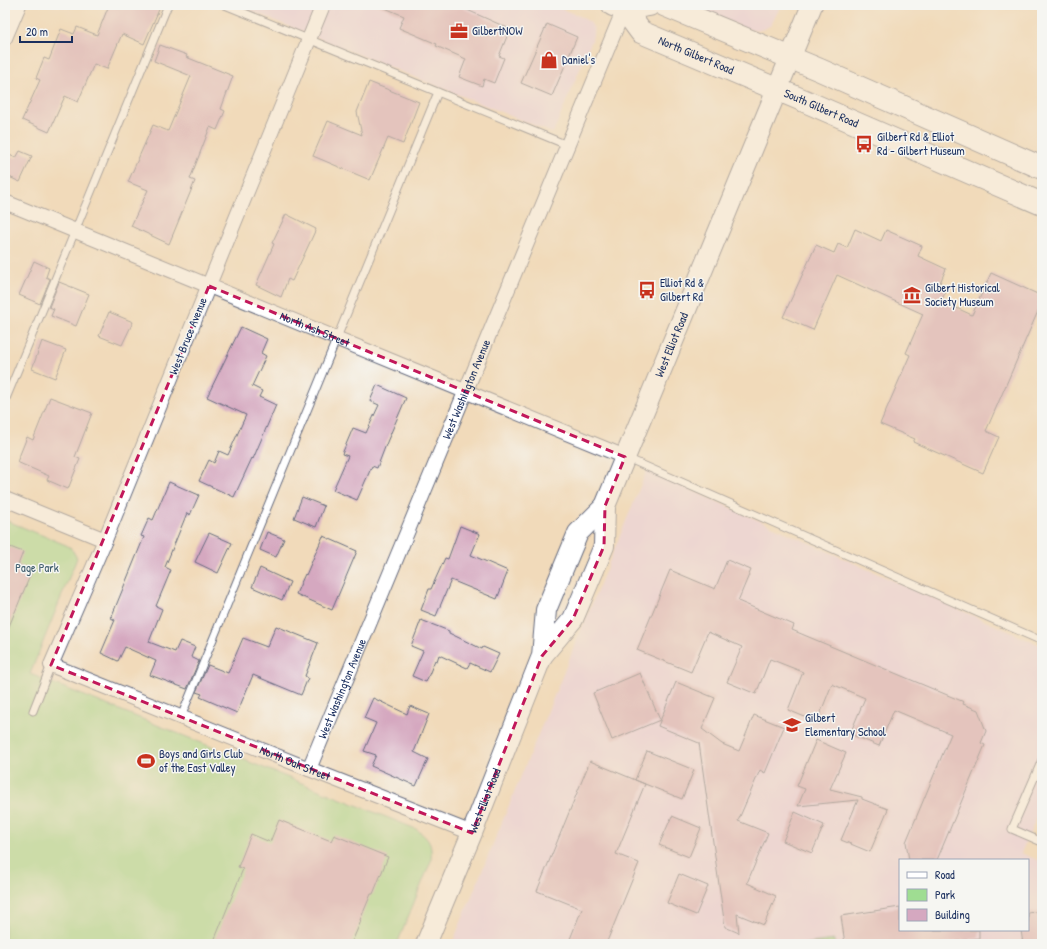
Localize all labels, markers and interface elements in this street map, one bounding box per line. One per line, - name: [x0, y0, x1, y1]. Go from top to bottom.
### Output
- scale bar: [20, 18, 72, 44]
- office icon: GilbertNOW: [449, 21, 469, 41]
- place label: GilbertNOW: [472, 22, 523, 39]
- text: 20 m: [26, 23, 48, 40]
- street label: North Gilbert Road: [656, 31, 737, 78]
- shop icon: Daniel's: [539, 50, 559, 70]
- place label: Daniel's: [562, 51, 595, 68]
- street label: South Gilbert Road: [781, 84, 862, 132]
- place label: Gilbert Rd & Elliot Rd - Gilbert Museum: [877, 128, 965, 159]
- bus stop icon: Gilbert Rd & Elliot Rd - Gilbert Museum: [854, 134, 874, 154]
- place label: Elliot Rd & Gilbert Rd: [660, 274, 704, 305]
- place label: Gilbert Historical Society Museum: [925, 279, 1000, 310]
- bus stop icon: Elliot Rd & Gilbert Rd: [637, 280, 657, 300]
- museum icon: Gilbert Historical Society Museum: [902, 285, 922, 305]
- street label: West Bruce Avenue: [164, 295, 211, 377]
- street label: North Ash Street: [278, 307, 353, 351]
- street label: West Elliot Road: [650, 309, 692, 379]
- street label: West Washington Avenue: [438, 336, 494, 442]
- park label: Page Park: [15, 559, 59, 576]
- street label: West Washington Avenue: [314, 636, 370, 741]
- place label: Gilbert Elementary School: [805, 709, 887, 740]
- school or university icon: Gilbert Elementary School: [782, 715, 802, 735]
- street label: North Oak Street: [257, 741, 334, 785]
- place label: Boys and Girls Club of the East Valley: [159, 745, 243, 776]
- sports icon: Boys and Girls Club of the East Valley: [136, 751, 156, 771]
- street label: West Elliot Road: [464, 765, 505, 835]
- legend: [899, 859, 1029, 931]
- text: Road: [935, 866, 955, 883]
- text: Park: [935, 886, 955, 903]
- text: Building: [935, 906, 970, 923]

